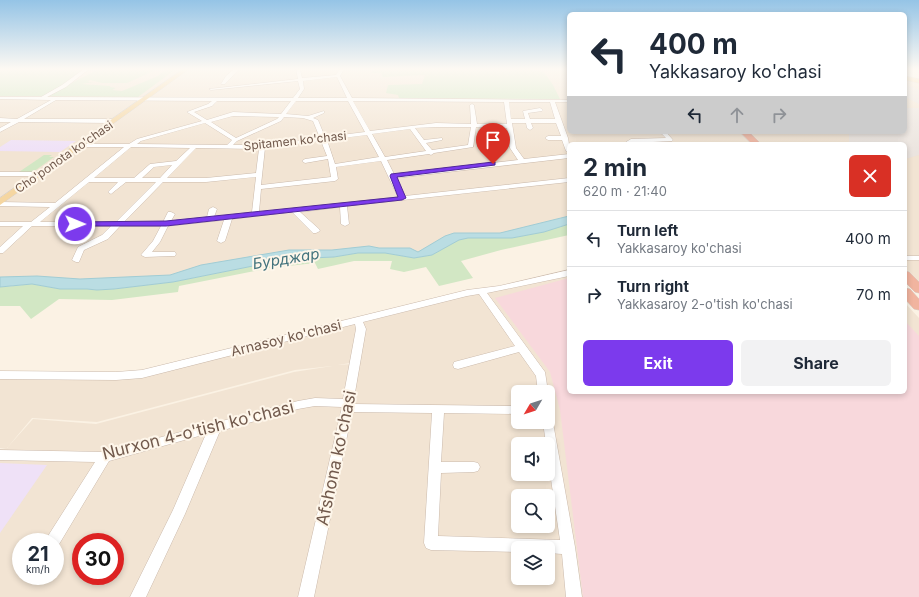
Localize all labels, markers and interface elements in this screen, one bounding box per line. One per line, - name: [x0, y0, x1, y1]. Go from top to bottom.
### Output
- text: 400 m: [649, 27, 738, 61]
- icon: left: [583, 28, 635, 80]
- text: Yakkasaroy ko'chasi: [649, 61, 822, 82]
- icon: left: [684, 104, 706, 126]
- icon: ahead: [726, 104, 748, 126]
- icon: right: [768, 104, 790, 126]
- street label: Cho'ponota ko'chasi: [12, 117, 116, 196]
- pin: [476, 123, 510, 164]
- street label: Spitamen ko'chasi: [243, 128, 347, 153]
- icon: arrive: [482, 129, 504, 151]
- text: 2 min: [583, 153, 647, 182]
- button: close: [849, 155, 891, 197]
- text: 620 m · 21:40: [583, 183, 667, 199]
- position arrow: [54, 203, 96, 245]
- text: Turn left: [617, 221, 678, 240]
- icon: left: [583, 228, 605, 250]
- text: 400 m: [845, 229, 891, 248]
- text: Yakkasaroy ko'chasi: [617, 240, 742, 256]
- water label: Бурджар: [251, 244, 321, 273]
- text: Turn right: [617, 277, 689, 296]
- icon: right: [583, 284, 605, 306]
- text: 70 m: [856, 285, 891, 304]
- text: Yakkasaroy 2-o'tish ko'chasi: [617, 296, 793, 312]
- street label: Arnasoy ko'chasi: [229, 316, 343, 359]
- button: Exit: [583, 340, 733, 386]
- button: Share: [741, 340, 891, 386]
- north arrow: [511, 385, 555, 429]
- map controls: [511, 385, 555, 585]
- street label: Afshona ko'chasi: [312, 389, 360, 527]
- street label: Nurxon 4-o'tish ko'chasi: [100, 396, 296, 464]
- button: sound: [511, 437, 555, 481]
- button: search: [511, 489, 555, 533]
- speed limit sign: 30: [72, 533, 124, 585]
- button: layers: [511, 541, 555, 585]
- text: 21: [27, 542, 49, 566]
- text: km/h: [26, 563, 50, 575]

